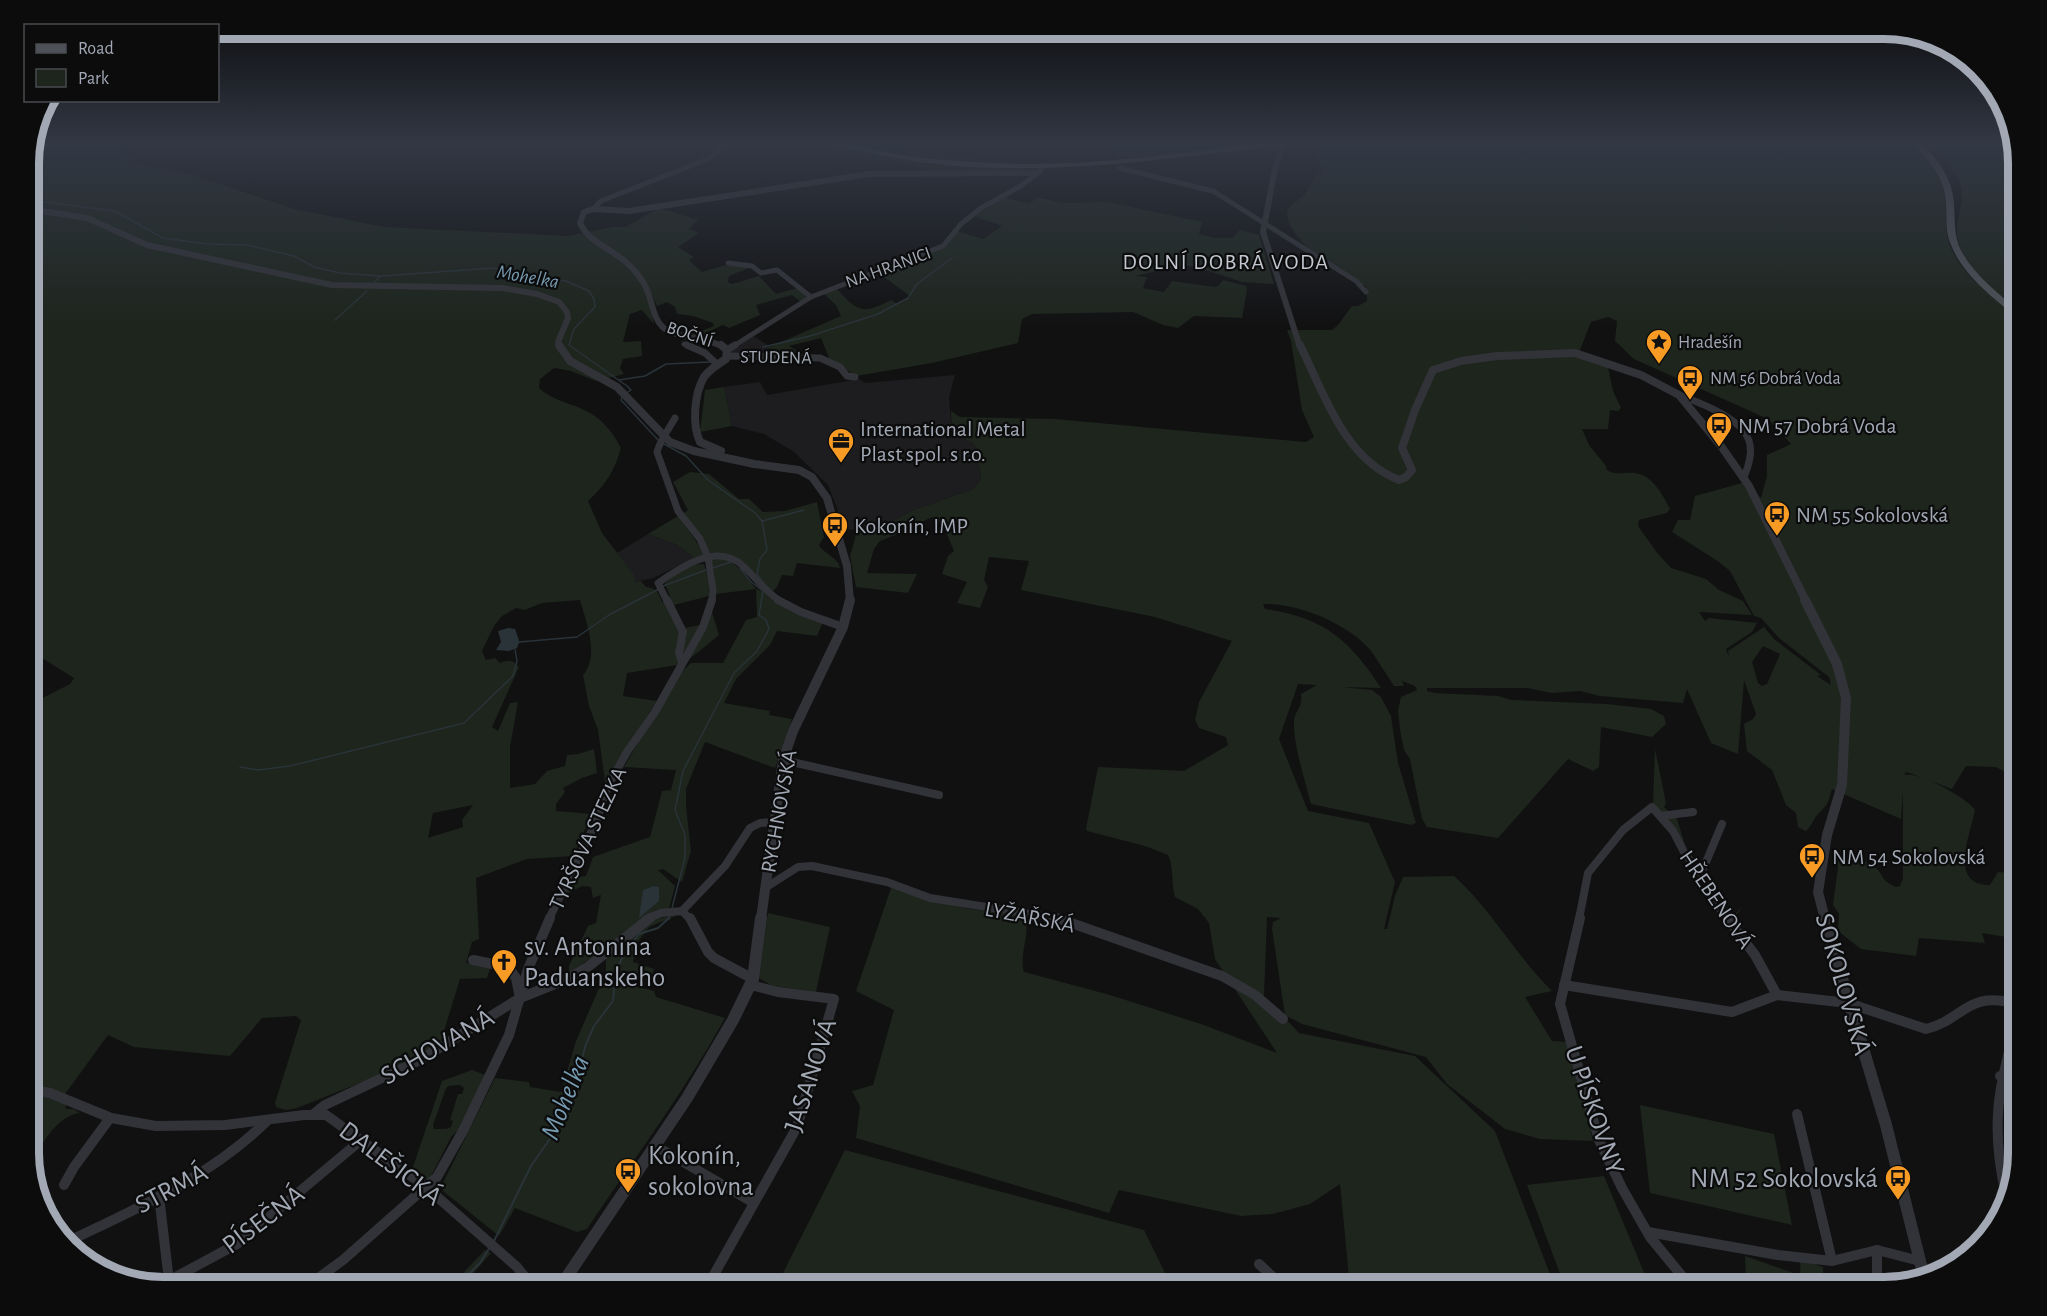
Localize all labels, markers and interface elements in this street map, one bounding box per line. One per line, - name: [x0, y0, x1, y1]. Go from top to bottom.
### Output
- legend: [24, 24, 219, 102]
- text: Road: [78, 40, 114, 58]
- text: Park: [78, 70, 110, 88]
- street label: NA HRANICI: [843, 244, 933, 292]
- district label: DOLNÍ DOBRÁ VODA: [1122, 250, 1330, 273]
- water label: Mohelka: [495, 262, 560, 292]
- street label: BOČNÍ: [664, 316, 716, 351]
- place icon: Hradešín: [1644, 327, 1674, 365]
- place label: Hradešín: [1678, 334, 1742, 352]
- street label: STUDENÁ: [740, 345, 812, 368]
- bus stop icon: NM 56 Dobrá Voda: [1675, 363, 1705, 401]
- place label: NM 56 Dobrá Voda: [1710, 370, 1841, 388]
- bus stop icon: NM 57 Dobrá Voda: [1704, 410, 1734, 448]
- place label: NM 57 Dobrá Voda: [1738, 415, 1897, 437]
- place label: International Metal Plast spol. s r.o.: [860, 418, 1026, 465]
- office icon: International Metal Plast spol. s r.o.: [826, 426, 856, 464]
- bus stop icon: NM 55 Sokolovská: [1762, 499, 1792, 537]
- place label: NM 55 Sokolovská: [1796, 504, 1948, 526]
- bus stop icon: Kokonín, IMP: [820, 510, 850, 548]
- place label: Kokonín, IMP: [854, 515, 968, 537]
- street label: RYCHNOVSKÁ: [756, 748, 801, 874]
- street label: TYRŠOVA STEZKA: [544, 763, 631, 913]
- bus stop icon: NM 54 Sokolovská: [1797, 841, 1827, 879]
- street label: HŘEBENOVÁ: [1675, 846, 1758, 953]
- place label: NM 54 Sokolovská: [1832, 846, 1986, 868]
- street label: LYŽAŘSKÁ: [983, 896, 1077, 937]
- street label: SOKOLOVSKÁ: [1810, 909, 1880, 1058]
- place label: sv. Antonina Paduanskeho: [524, 933, 665, 991]
- church icon: sv. Antonina Paduanskeho: [489, 947, 519, 985]
- street label: SCHOVANÁ: [375, 1000, 499, 1090]
- street label: JASANOVÁ: [777, 1014, 842, 1135]
- street label: U PÍSKOVNY: [1560, 1041, 1632, 1178]
- water label: Mohelka: [536, 1052, 595, 1144]
- street label: DALEŠICKÁ: [334, 1114, 449, 1211]
- place label: Kokonín, sokolovna: [648, 1142, 754, 1200]
- street label: STRMÁ: [129, 1156, 212, 1219]
- bus stop icon: Kokonín, sokolovna: [613, 1156, 643, 1194]
- bus stop icon: NM 52 Sokolovská: [1883, 1163, 1913, 1201]
- place label: NM 52 Sokolovská: [1690, 1165, 1878, 1192]
- street label: PÍSEČNÁ: [216, 1177, 310, 1259]

